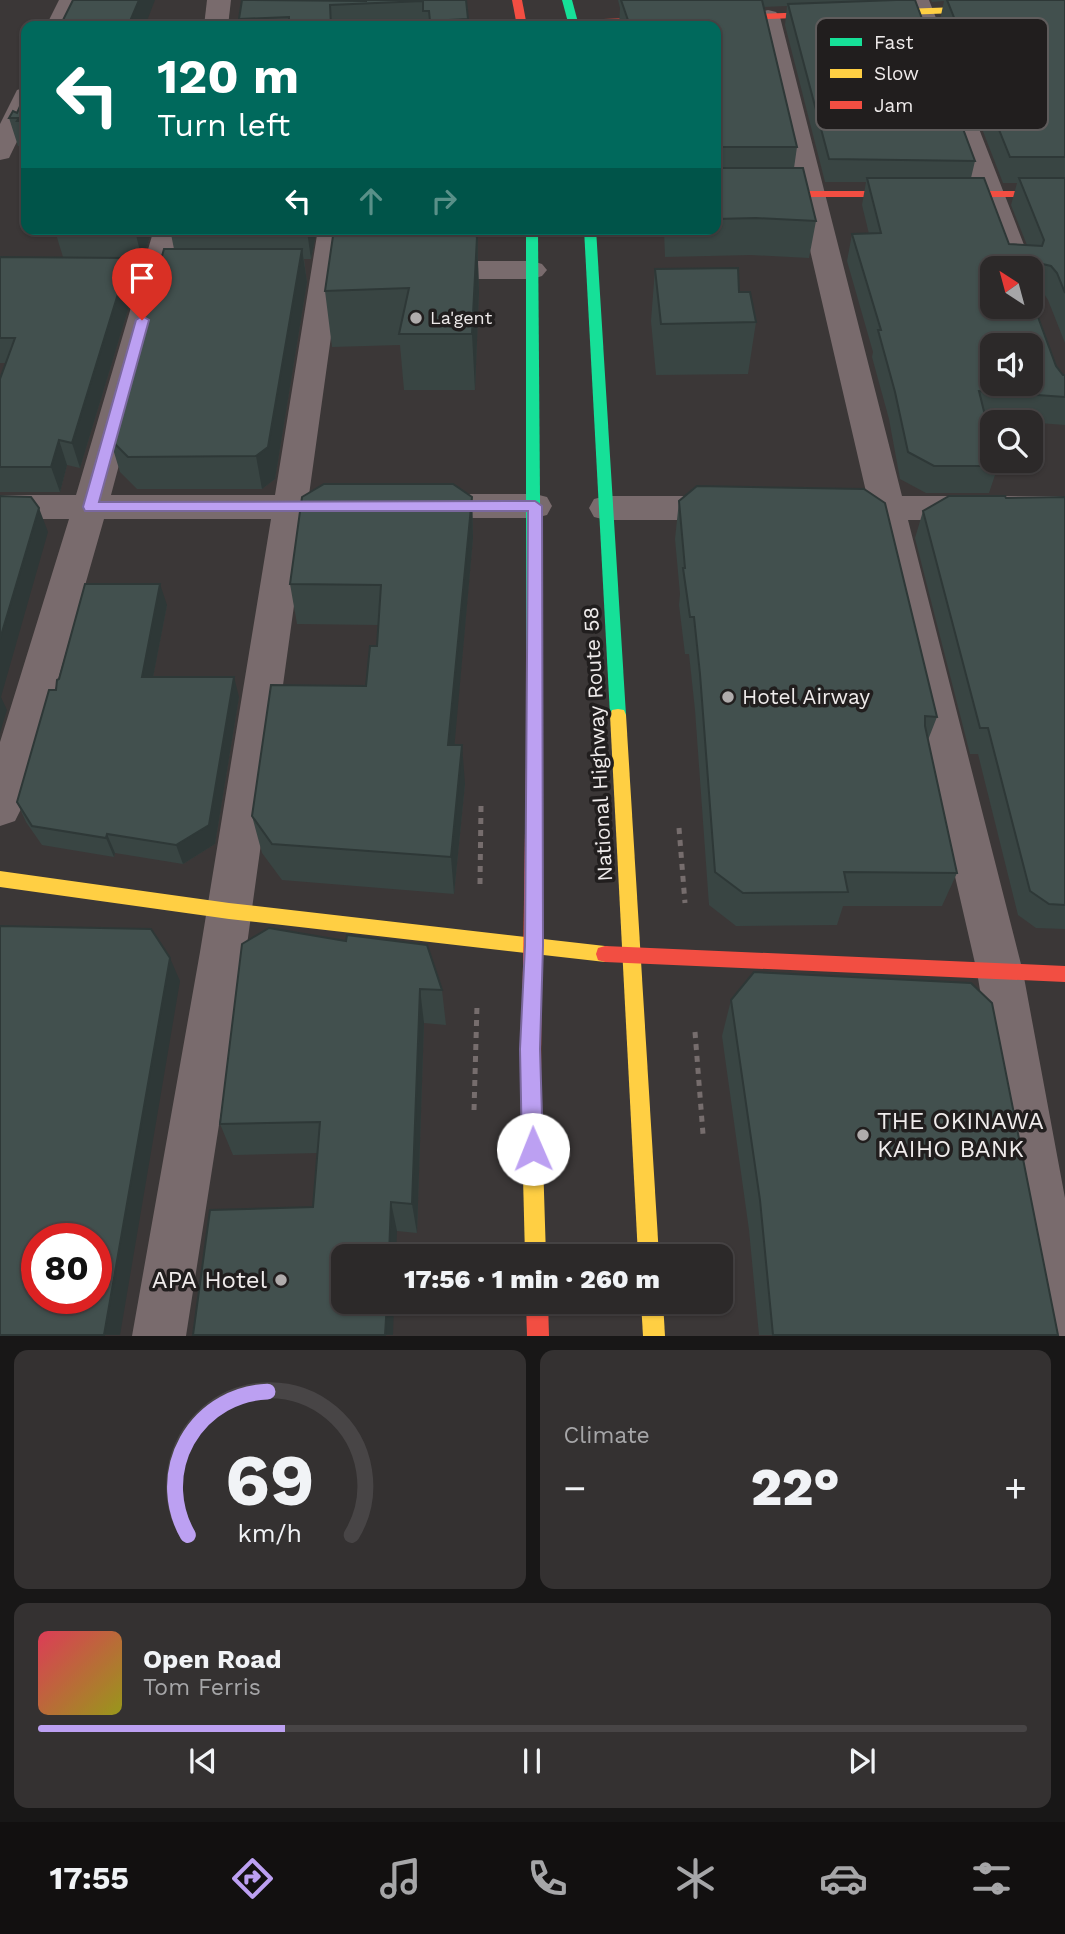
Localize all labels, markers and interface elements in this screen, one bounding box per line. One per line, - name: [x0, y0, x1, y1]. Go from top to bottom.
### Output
- legend: [816, 18, 1048, 130]
- text: Fast: [874, 31, 913, 54]
- text: 120 m: [157, 47, 299, 105]
- icon: left: [42, 49, 133, 140]
- text: Slow: [874, 62, 919, 85]
- text: Jam: [874, 94, 913, 117]
- text: Turn left: [157, 106, 290, 144]
- icon: left: [279, 182, 317, 220]
- icon: ahead: [352, 182, 390, 220]
- icon: right: [425, 182, 463, 220]
- pin: [112, 248, 172, 320]
- north arrow: [980, 256, 1043, 318]
- map controls: [980, 256, 1043, 473]
- icon: arrive: [123, 259, 161, 297]
- place label: La'gent: [430, 307, 493, 328]
- marker: La'gent: [408, 310, 424, 326]
- button: sound: [980, 333, 1043, 396]
- button: search: [980, 410, 1043, 473]
- street label: National Highway Route 58: [578, 606, 617, 882]
- place label: Hotel Airway: [742, 684, 870, 709]
- marker: Hotel Airway: [720, 689, 736, 705]
- place label: THE OKINAWA KAIHO BANK: [877, 1107, 1044, 1163]
- position arrow: [496, 1112, 570, 1186]
- marker: THE OKINAWA KAIHO BANK: [855, 1127, 871, 1143]
- speed limit sign: 80: [21, 1223, 112, 1314]
- text: 17:56 · 1 min · 260 m: [404, 1264, 660, 1294]
- place label: APA Hotel: [152, 1266, 268, 1294]
- marker: APA Hotel: [273, 1272, 289, 1288]
- text: Climate: [564, 1422, 650, 1449]
- text: 69: [225, 1438, 315, 1524]
- text: 22°: [751, 1457, 840, 1518]
- text: −: [564, 1466, 586, 1510]
- text: +: [1004, 1466, 1027, 1510]
- text: km/h: [238, 1519, 302, 1548]
- text: Open Road: [143, 1644, 281, 1674]
- text: Tom Ferris: [143, 1674, 261, 1701]
- icon: previous: [184, 1742, 222, 1780]
- icon: pause: [513, 1742, 551, 1780]
- icon: next: [843, 1742, 881, 1780]
- icon: directions: [228, 1854, 277, 1903]
- icon: music: [376, 1854, 425, 1903]
- icon: phone: [523, 1854, 572, 1903]
- icon: climate: [671, 1854, 720, 1903]
- icon: car: [819, 1854, 868, 1903]
- icon: filters: [967, 1854, 1016, 1903]
- text: 17:55: [49, 1859, 129, 1897]

